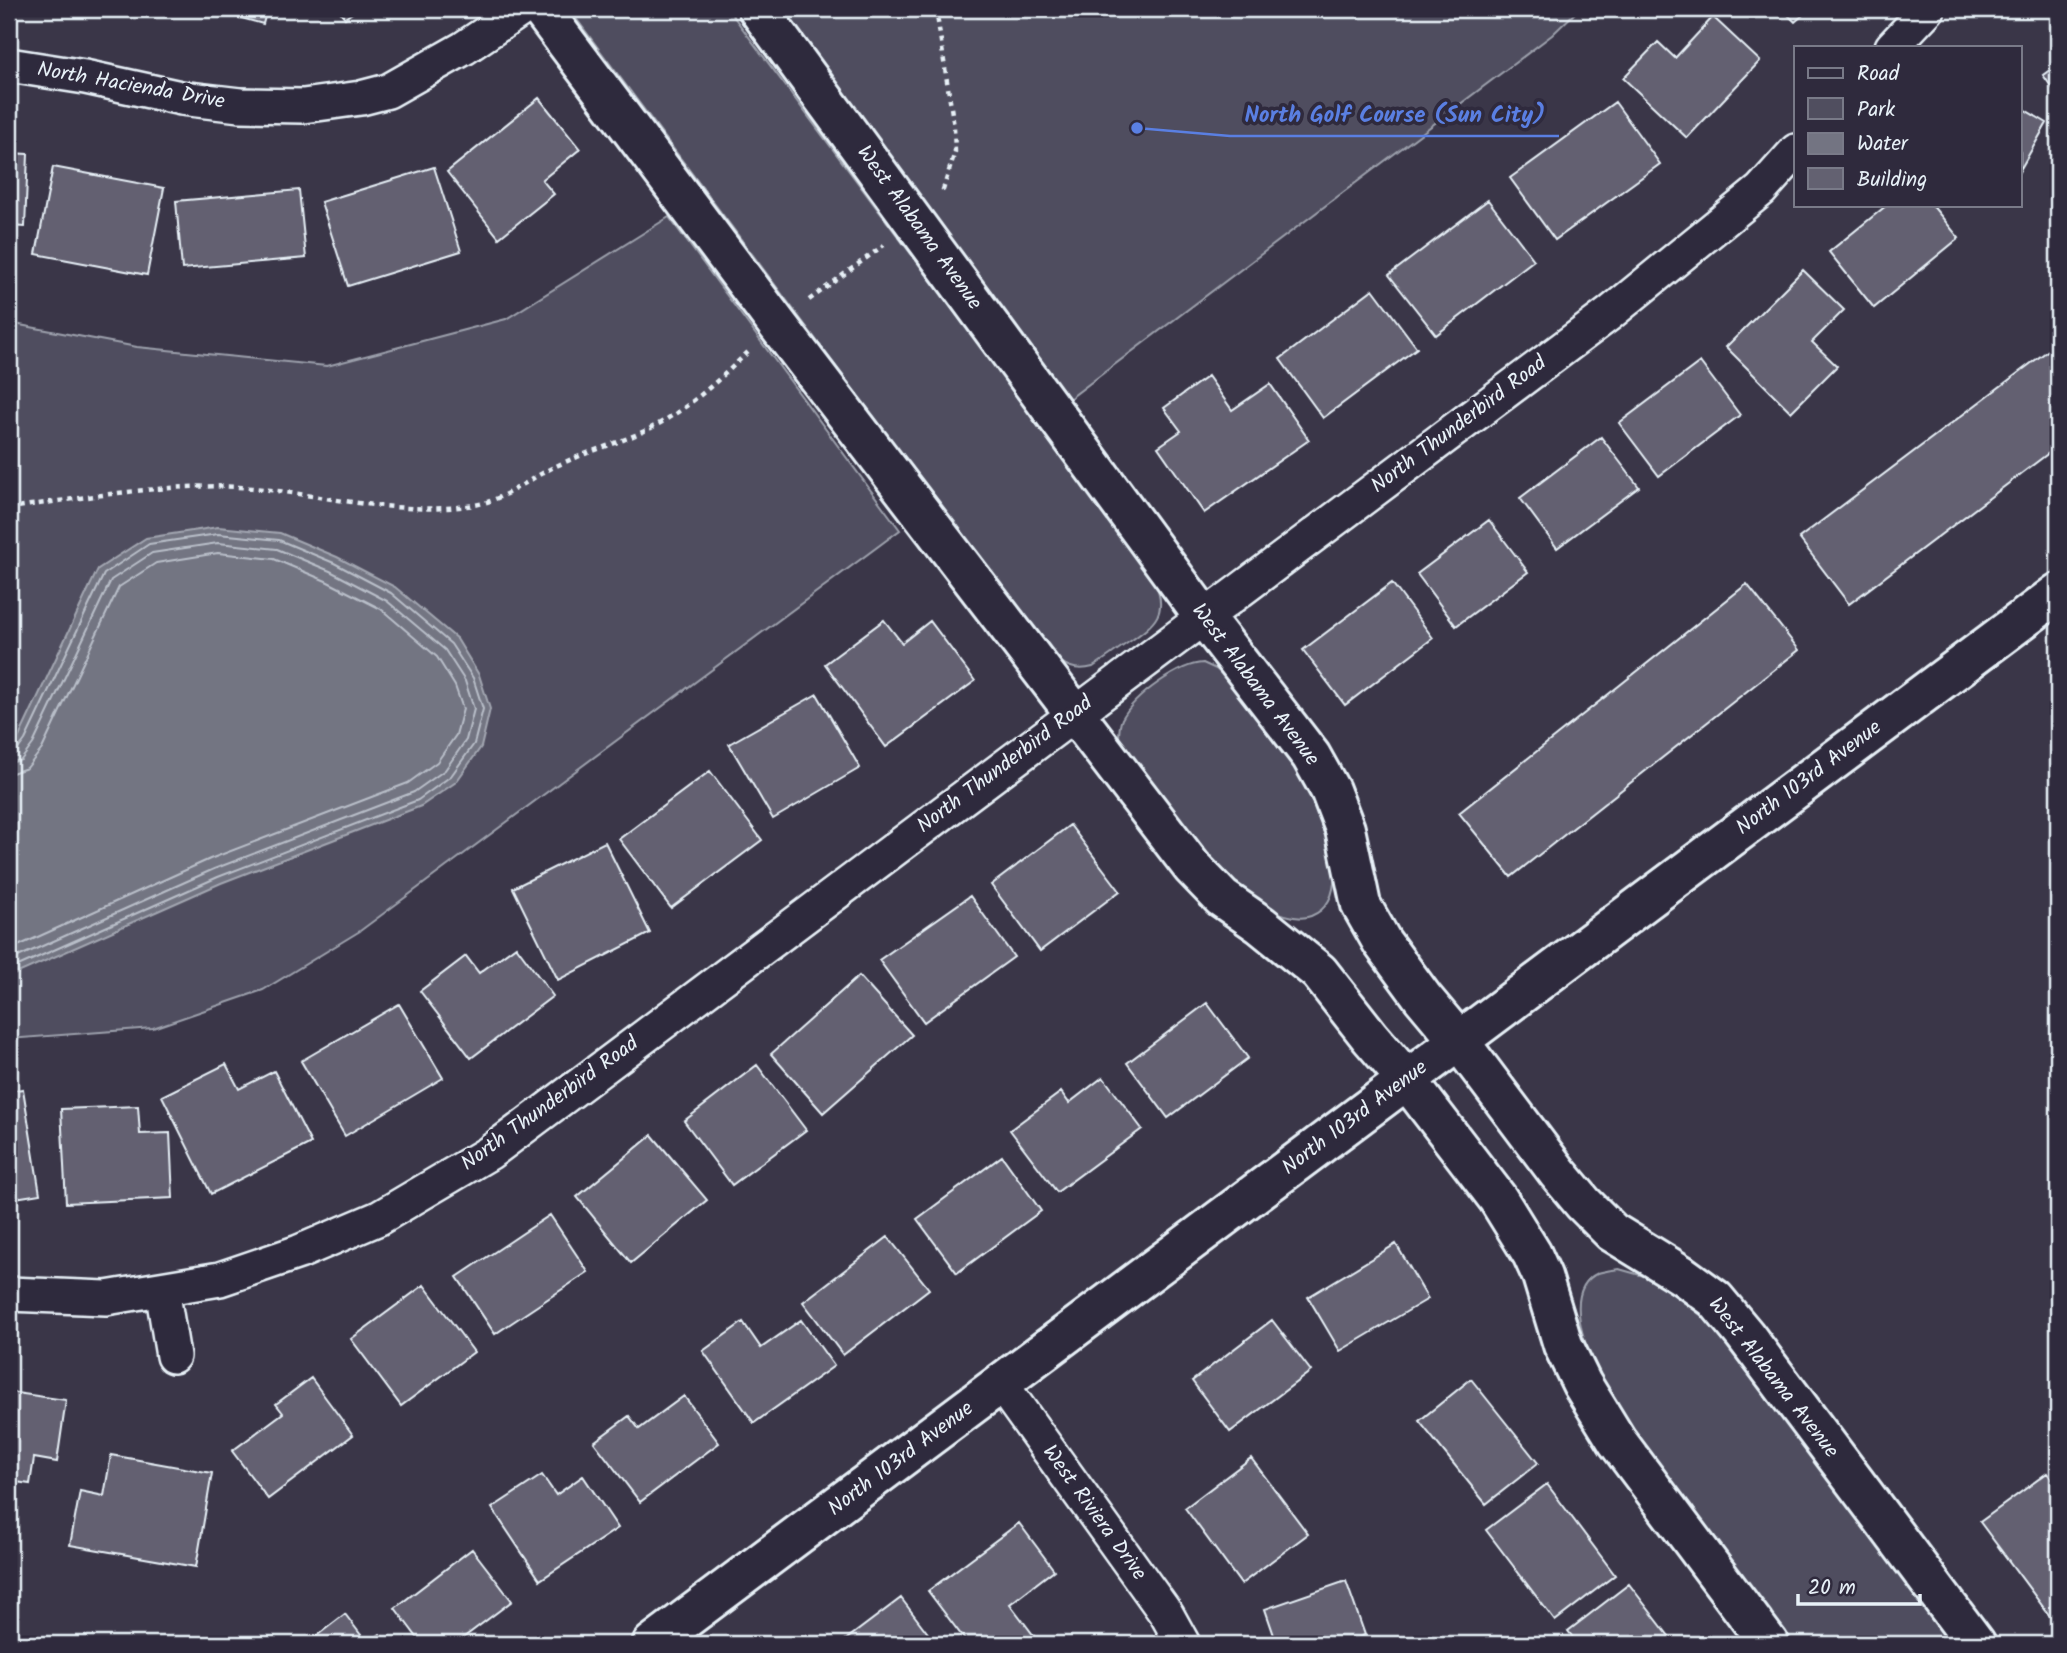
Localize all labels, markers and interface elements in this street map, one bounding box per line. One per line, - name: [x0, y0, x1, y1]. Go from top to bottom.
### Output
- legend: [1794, 46, 2022, 206]
- street label: North Hacienda Drive: [35, 53, 228, 119]
- text: Road: [1857, 58, 1900, 91]
- callout: North Golf Course (Sun City): [1230, 92, 1559, 136]
- text: Park: [1857, 94, 1895, 127]
- text: North Golf Course (Sun City): [1245, 98, 1545, 134]
- text: Water: [1857, 128, 1909, 161]
- street label: West Alabama Avenue: [848, 139, 991, 318]
- text: Building: [1857, 164, 1927, 197]
- street label: North Thunderbird Road: [1364, 347, 1554, 502]
- street label: West Alabama Avenue: [1183, 596, 1328, 774]
- street label: North Thunderbird Road: [910, 687, 1100, 842]
- street label: North 103rd Avenue: [1729, 712, 1889, 844]
- street label: North Thunderbird Road: [454, 1028, 646, 1180]
- street label: North 103rd Avenue: [1275, 1052, 1435, 1184]
- street label: West Alabama Avenue: [1699, 1290, 1847, 1466]
- street label: North 103rd Avenue: [821, 1393, 981, 1525]
- street label: West Riviera Drive: [1033, 1438, 1155, 1588]
- scale bar: [1798, 1562, 1920, 1606]
- text: 20 m: [1808, 1572, 1856, 1605]

